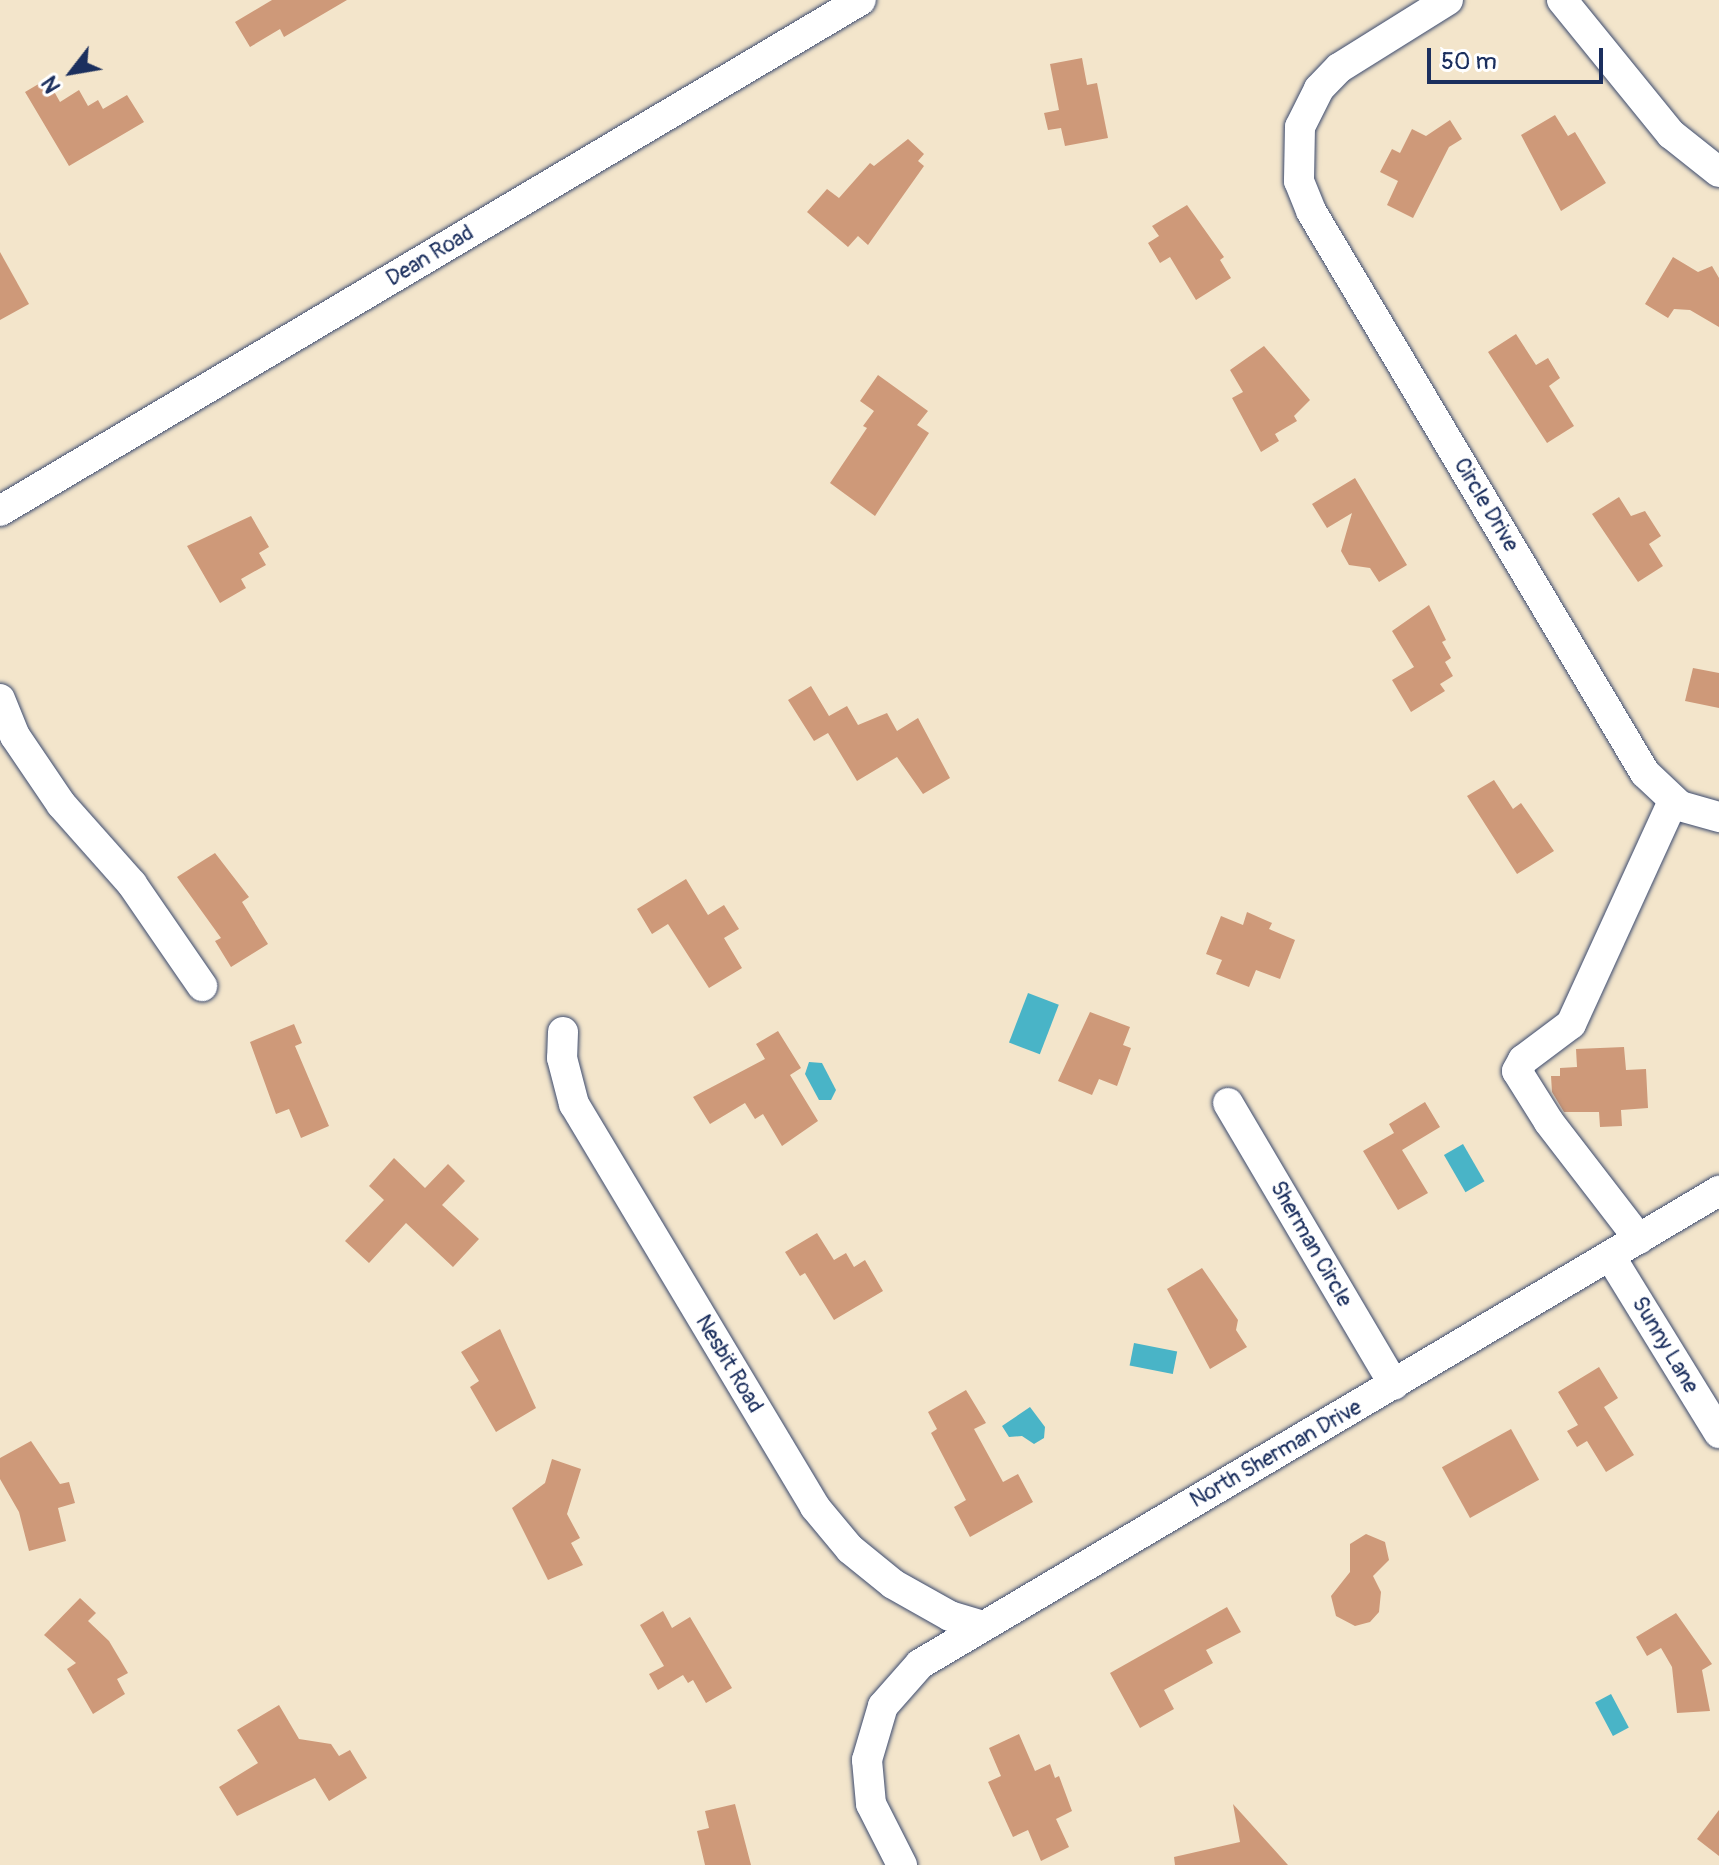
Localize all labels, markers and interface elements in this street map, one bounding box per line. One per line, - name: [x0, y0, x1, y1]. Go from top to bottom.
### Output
- north arrow: [32, 32, 112, 112]
- scale bar: [1431, 32, 1607, 82]
- text: 50 m: [1441, 47, 1497, 76]
- text: N: [36, 71, 67, 98]
- street label: Dean Road: [382, 220, 478, 292]
- street label: Circle Drive: [1448, 453, 1524, 557]
- street label: Sherman Circle: [1264, 1176, 1358, 1312]
- street label: Sunny Lane: [1626, 1292, 1704, 1398]
- street label: Nesbit Road: [689, 1310, 769, 1418]
- street label: North Sherman Drive: [1186, 1394, 1366, 1514]

